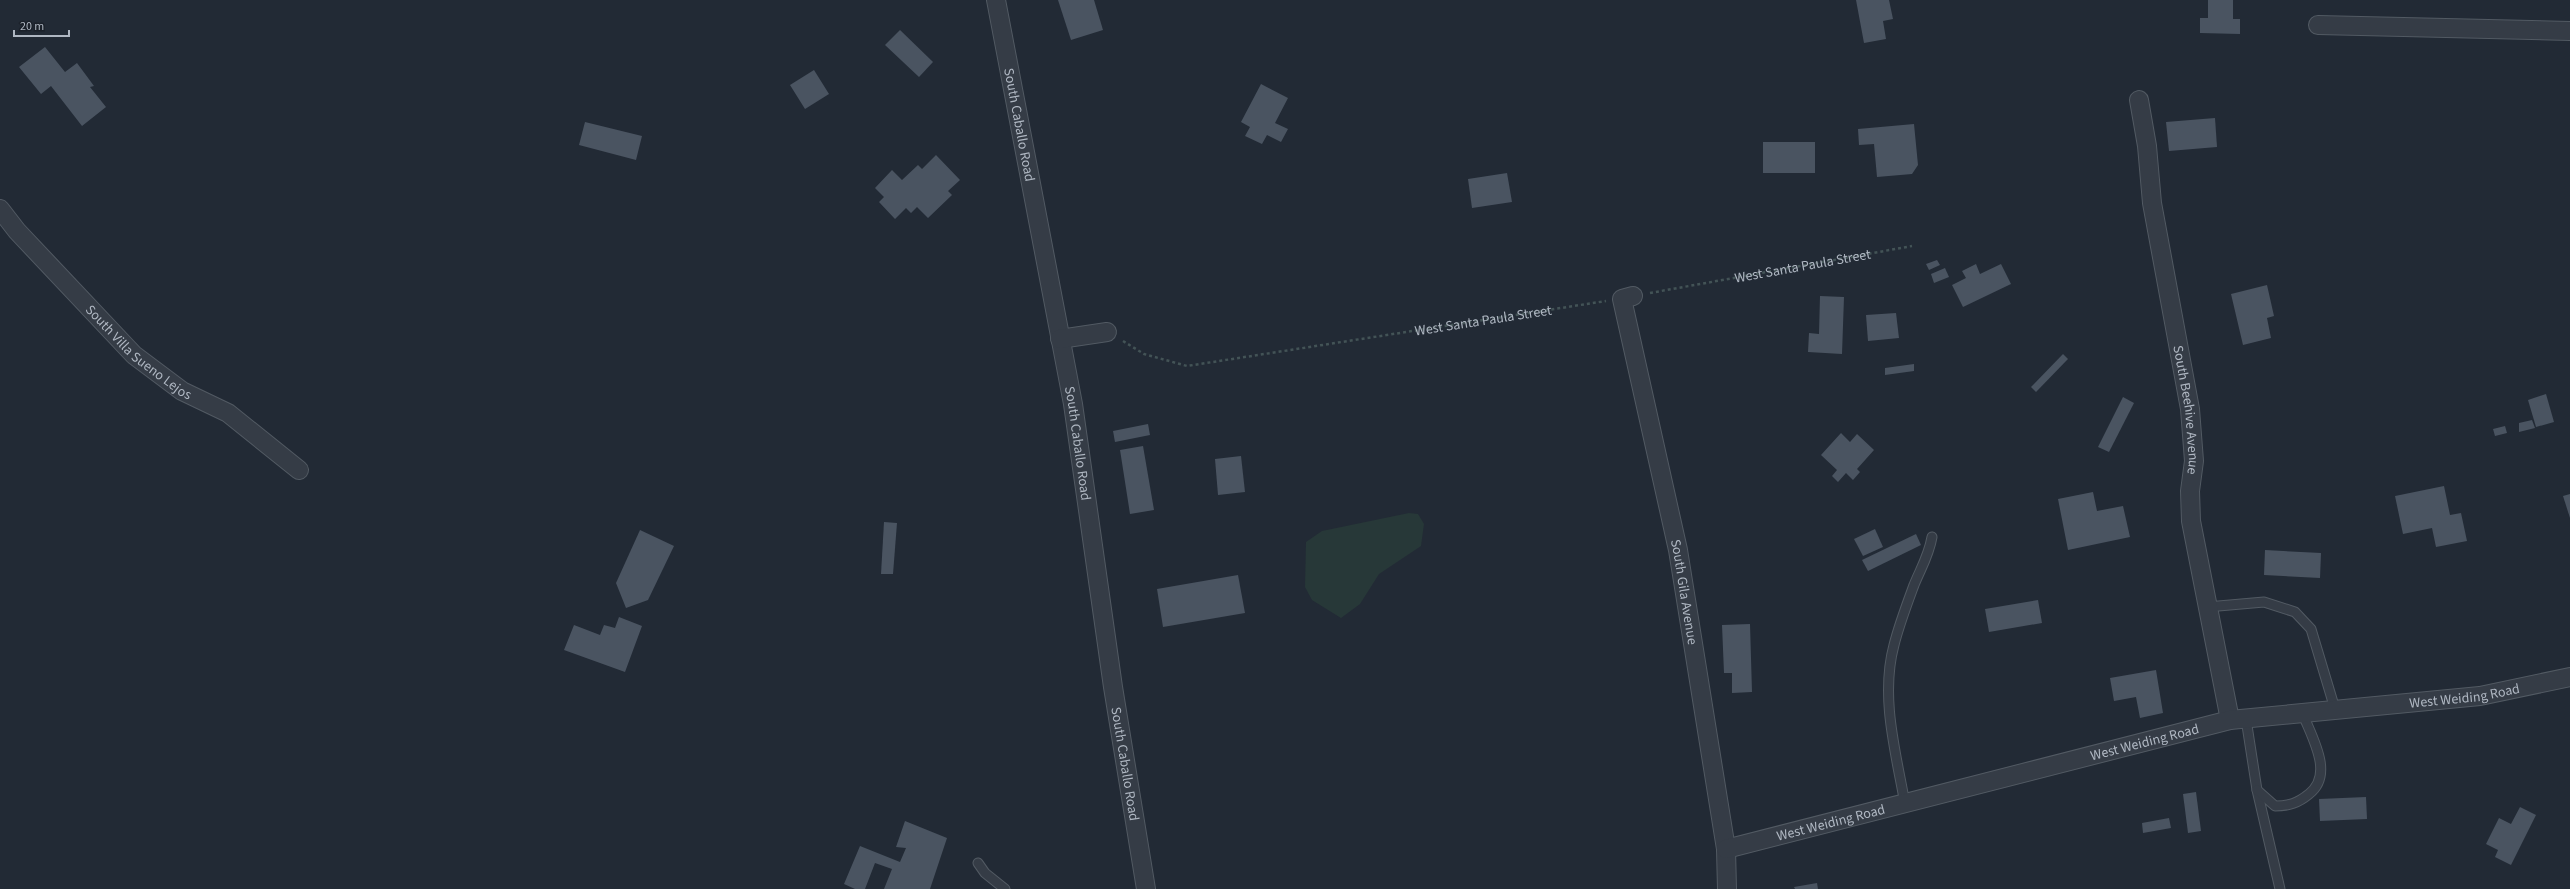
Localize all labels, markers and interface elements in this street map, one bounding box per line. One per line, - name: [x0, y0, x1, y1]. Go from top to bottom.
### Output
- scale bar: [14, 12, 69, 38]
- text: 20 m: [20, 18, 44, 35]
- street label: South Caballo Road: [998, 66, 1039, 183]
- street label: West Santa Paula Street: [1733, 245, 1873, 289]
- street label: South Villa Sueno Lejos: [80, 301, 195, 405]
- street label: West Santa Paula Street: [1413, 301, 1553, 342]
- street label: South Beehive Avenue: [2167, 344, 2203, 476]
- street label: South Caballo Road: [1059, 385, 1096, 502]
- street label: South Gila Avenue: [1665, 537, 1702, 646]
- street label: West Weiding Road: [2408, 679, 2522, 714]
- street label: South Caballo Road: [1105, 706, 1144, 823]
- street label: West Weiding Road: [2088, 719, 2201, 766]
- street label: West Weiding Road: [1774, 800, 1887, 847]

